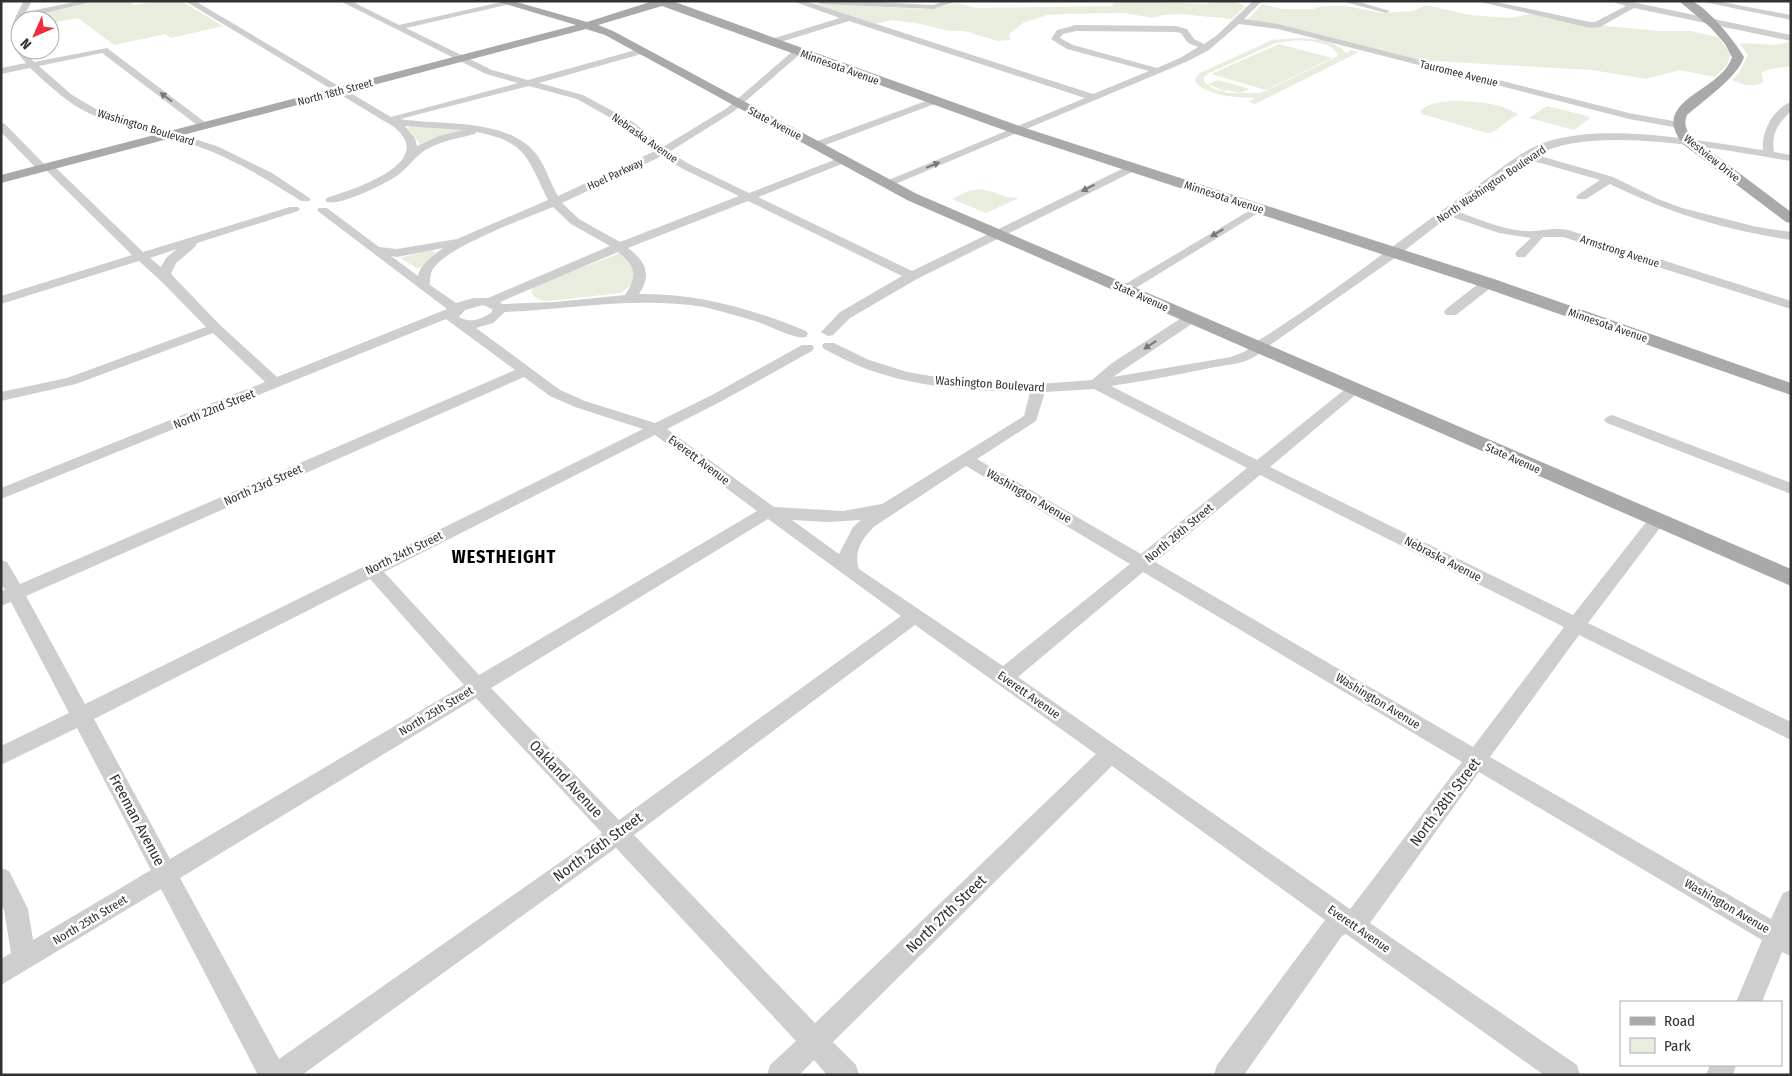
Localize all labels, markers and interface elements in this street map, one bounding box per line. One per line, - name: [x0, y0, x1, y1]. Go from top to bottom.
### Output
- north arrow: [10, 10, 60, 60]
- text: N: [17, 35, 35, 53]
- street label: Minnesota Avenue: [799, 47, 881, 88]
- street label: Tauromee Avenue: [1419, 58, 1499, 89]
- street label: North 18th Street: [296, 76, 374, 109]
- one-way arrow: [160, 91, 173, 102]
- street label: State Avenue: [746, 104, 804, 143]
- street label: Washington Boulevard: [96, 107, 196, 148]
- street label: Nebraska Avenue: [609, 111, 680, 166]
- street label: Westview Drive: [1681, 132, 1742, 185]
- street label: North Washington Boulevard: [1434, 143, 1548, 226]
- street label: Hoel Parkway: [585, 156, 645, 193]
- one-way arrow: [926, 161, 941, 169]
- street label: Minnesota Avenue: [1183, 179, 1265, 216]
- one-way arrow: [1081, 185, 1095, 193]
- one-way arrow: [1211, 229, 1224, 238]
- street label: Armstrong Avenue: [1579, 233, 1661, 270]
- street label: State Avenue: [1111, 279, 1170, 314]
- street label: Minnesota Avenue: [1567, 306, 1649, 345]
- one-way arrow: [1143, 340, 1157, 349]
- street label: Washington Boulevard: [935, 373, 1045, 395]
- street label: North 22nd Street: [171, 386, 257, 432]
- street label: Everett Avenue: [666, 432, 732, 488]
- street label: State Avenue: [1483, 441, 1542, 476]
- street label: North 23rd Street: [222, 461, 304, 509]
- street label: Washington Avenue: [984, 466, 1074, 526]
- street label: North 26th Street: [1142, 500, 1216, 566]
- street label: North 24th Street: [363, 528, 445, 578]
- street label: Nebraska Avenue: [1402, 534, 1484, 584]
- district label: WESTHEIGHT: [452, 546, 556, 568]
- street label: Everett Avenue: [995, 668, 1063, 722]
- street label: Washington Avenue: [1333, 670, 1423, 732]
- street label: North 25th Street: [396, 683, 476, 739]
- street label: Oakland Avenue: [526, 737, 606, 821]
- street label: North 28th Street: [1406, 754, 1484, 850]
- street label: Freeman Avenue: [105, 771, 169, 869]
- street label: North 26th Street: [550, 809, 646, 885]
- street label: North 27th Street: [902, 871, 990, 957]
- street label: Washington Avenue: [1682, 876, 1772, 936]
- street label: North 25th Street: [50, 892, 130, 948]
- street label: Everett Avenue: [1325, 902, 1393, 956]
- legend: [1620, 1001, 1782, 1066]
- text: Road: [1664, 1012, 1695, 1030]
- text: Park: [1664, 1037, 1691, 1055]

